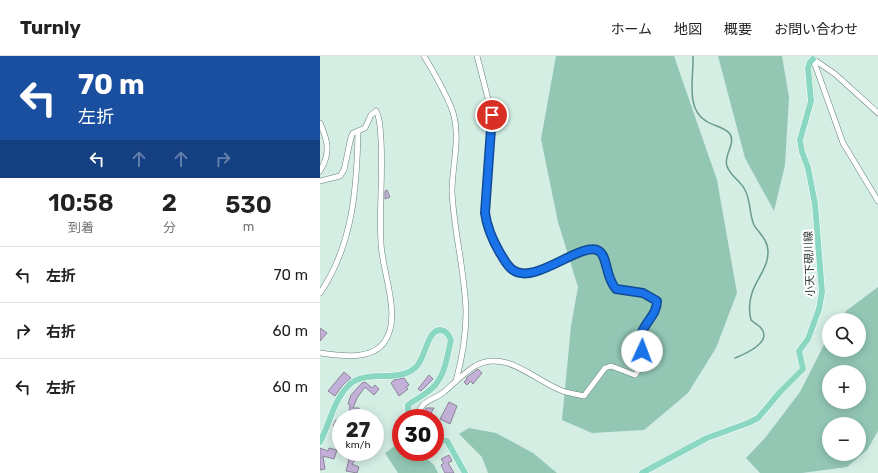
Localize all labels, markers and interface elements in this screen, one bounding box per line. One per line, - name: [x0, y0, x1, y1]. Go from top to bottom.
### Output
- text: Turnly: [20, 16, 81, 39]
- text: ホーム: [610, 21, 652, 38]
- text: 地図: [674, 21, 702, 38]
- text: 概要: [724, 21, 752, 38]
- text: お問い合わせ: [774, 21, 858, 38]
- text: 70 m: [78, 68, 145, 101]
- icon: left: [12, 72, 64, 124]
- pin: [475, 98, 509, 132]
- icon: arrive: [481, 104, 503, 126]
- text: 左折: [78, 106, 114, 128]
- icon: left: [86, 148, 108, 170]
- icon: ahead: [128, 148, 150, 170]
- icon: ahead: [170, 148, 192, 170]
- icon: right: [212, 148, 234, 170]
- text: 10:58: [48, 189, 114, 217]
- text: 2: [162, 189, 177, 217]
- text: 530: [225, 191, 272, 219]
- text: m: [243, 219, 254, 234]
- text: 到着: [68, 220, 94, 235]
- text: 分: [163, 220, 176, 235]
- street label: 小天下硯川線: [802, 231, 817, 297]
- icon: left: [12, 264, 34, 286]
- text: 70 m: [274, 266, 308, 284]
- text: 左折: [46, 267, 76, 285]
- map controls: [822, 313, 866, 461]
- button: search: [822, 313, 866, 357]
- icon: right: [12, 320, 34, 342]
- text: 60 m: [272, 322, 308, 340]
- text: 右折: [46, 323, 76, 341]
- position arrow: [621, 330, 663, 372]
- button: +: [822, 365, 866, 409]
- icon: left: [12, 376, 34, 398]
- text: 60 m: [272, 378, 308, 396]
- text: 左折: [46, 379, 76, 397]
- speed limit sign: 30: [392, 409, 444, 461]
- button: −: [822, 417, 866, 461]
- text: 27: [346, 418, 370, 442]
- text: km/h: [346, 439, 370, 451]

